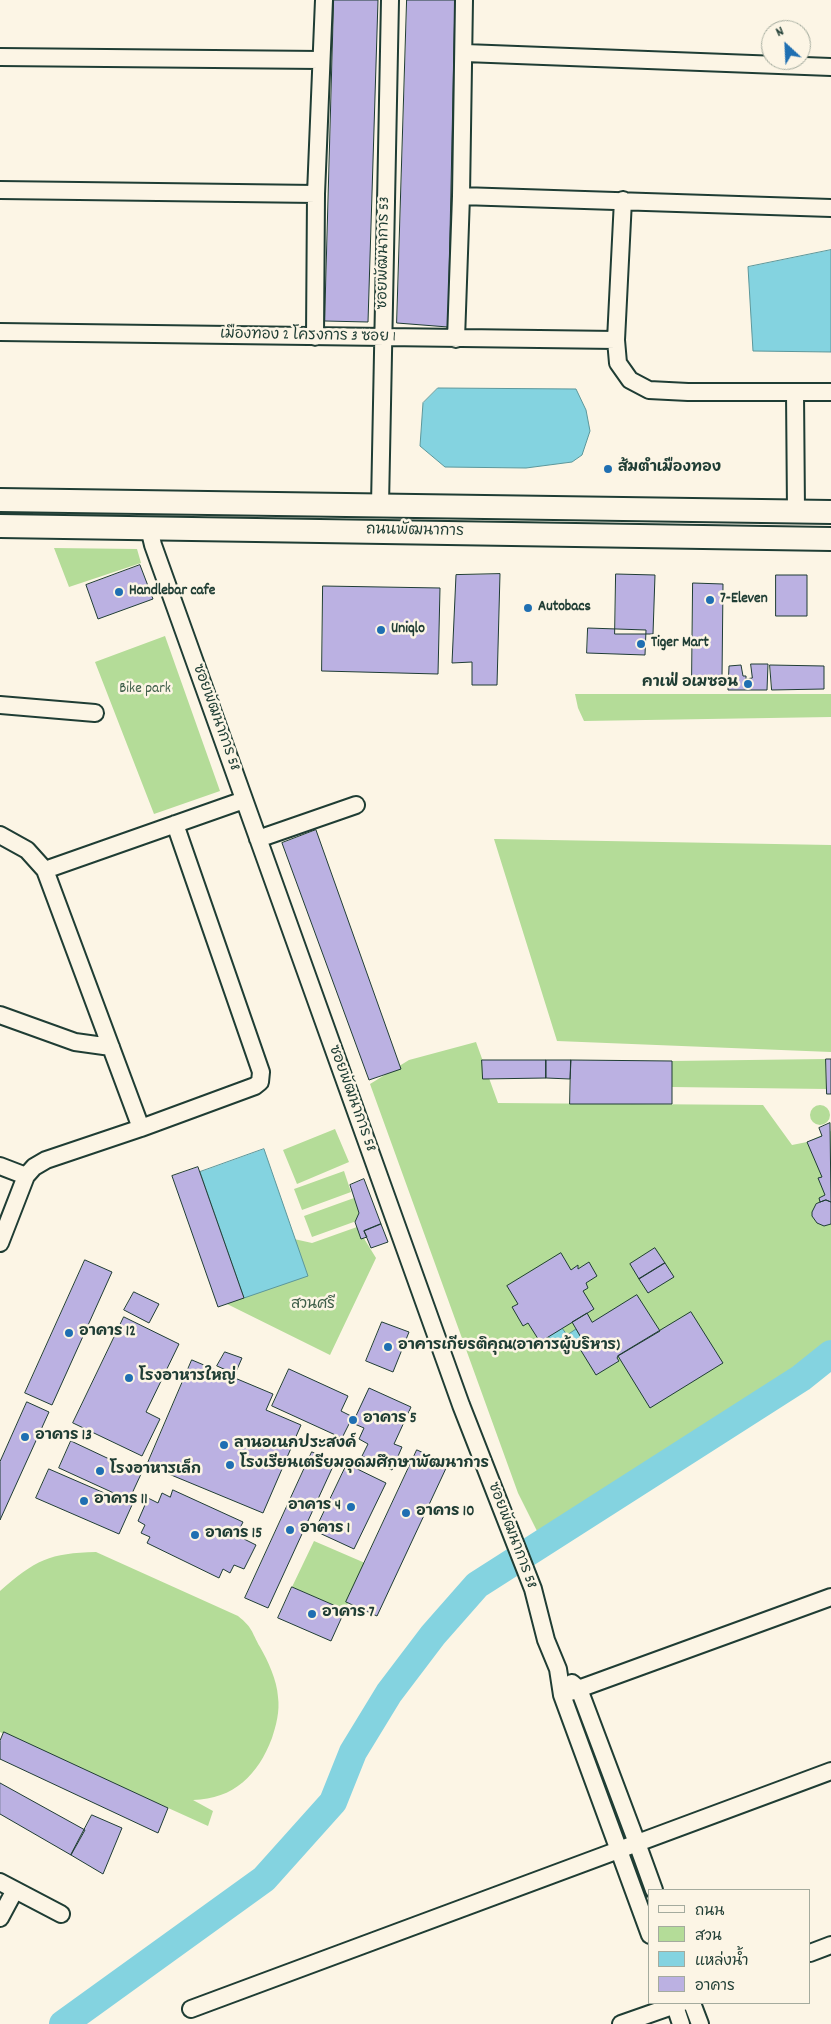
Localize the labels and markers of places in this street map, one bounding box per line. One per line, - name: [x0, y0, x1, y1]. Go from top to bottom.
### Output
- place label: ส้มตำเมืองทอง: [618, 460, 721, 478]
- marker: ส้มตำเมืองทอง: [602, 463, 614, 475]
- place label: Handlebar cafe: [129, 583, 215, 601]
- marker: Handlebar cafe: [113, 586, 125, 598]
- place label: 7-Eleven: [720, 591, 768, 609]
- marker: 7-Eleven: [704, 594, 716, 606]
- place label: Autobacs: [538, 599, 591, 617]
- marker: Autobacs: [522, 602, 534, 614]
- place label: Uniqlo: [391, 621, 425, 639]
- marker: Uniqlo: [375, 624, 387, 636]
- place label: Tiger Mart: [651, 635, 709, 653]
- marker: Tiger Mart: [635, 638, 647, 650]
- place label: คาเฟ่ อเมซอน: [642, 675, 738, 693]
- marker: คาเฟ่ อเมซอน: [742, 678, 754, 690]
- place label: อาคาร 12: [79, 1324, 136, 1342]
- marker: อาคาร 12: [63, 1327, 75, 1339]
- place label: อาคารเกียรติคุณ(อาคารผู้บริหาร): [398, 1338, 620, 1356]
- marker: อาคารเกียรติคุณ(อาคารผู้บริหาร): [382, 1341, 394, 1353]
- place label: โรงอาหารใหญ่: [139, 1369, 236, 1387]
- marker: โรงอาหารใหญ่: [123, 1372, 135, 1384]
- place label: อาคาร 5: [363, 1411, 417, 1429]
- marker: อาคาร 5: [347, 1414, 359, 1426]
- place label: อาคาร 13: [35, 1428, 92, 1446]
- marker: อาคาร 13: [19, 1431, 31, 1443]
- place label: ลานอเนกประสงค์: [234, 1436, 357, 1454]
- marker: ลานอเนกประสงค์: [218, 1439, 230, 1451]
- place label: โรงเรียนเตรียมอุดมศึกษาพัฒนาการ: [240, 1456, 489, 1474]
- marker: โรงเรียนเตรียมอุดมศึกษาพัฒนาการ: [224, 1459, 236, 1471]
- place label: โรงอาหารเล็ก: [110, 1462, 201, 1480]
- marker: โรงอาหารเล็ก: [94, 1465, 106, 1477]
- place label: อาคาร 11: [94, 1492, 147, 1510]
- marker: อาคาร 11: [78, 1495, 90, 1507]
- place label: อาคาร 4: [288, 1498, 341, 1516]
- marker: อาคาร 4: [345, 1501, 357, 1513]
- place label: อาคาร 10: [416, 1504, 474, 1522]
- marker: อาคาร 10: [400, 1507, 412, 1519]
- place label: อาคาร 1: [300, 1521, 350, 1539]
- marker: อาคาร 1: [284, 1524, 296, 1536]
- place label: อาคาร 15: [205, 1526, 262, 1544]
- marker: อาคาร 15: [189, 1529, 201, 1541]
- place label: อาคาร 7: [322, 1605, 375, 1623]
- marker: อาคาร 7: [306, 1608, 318, 1620]

